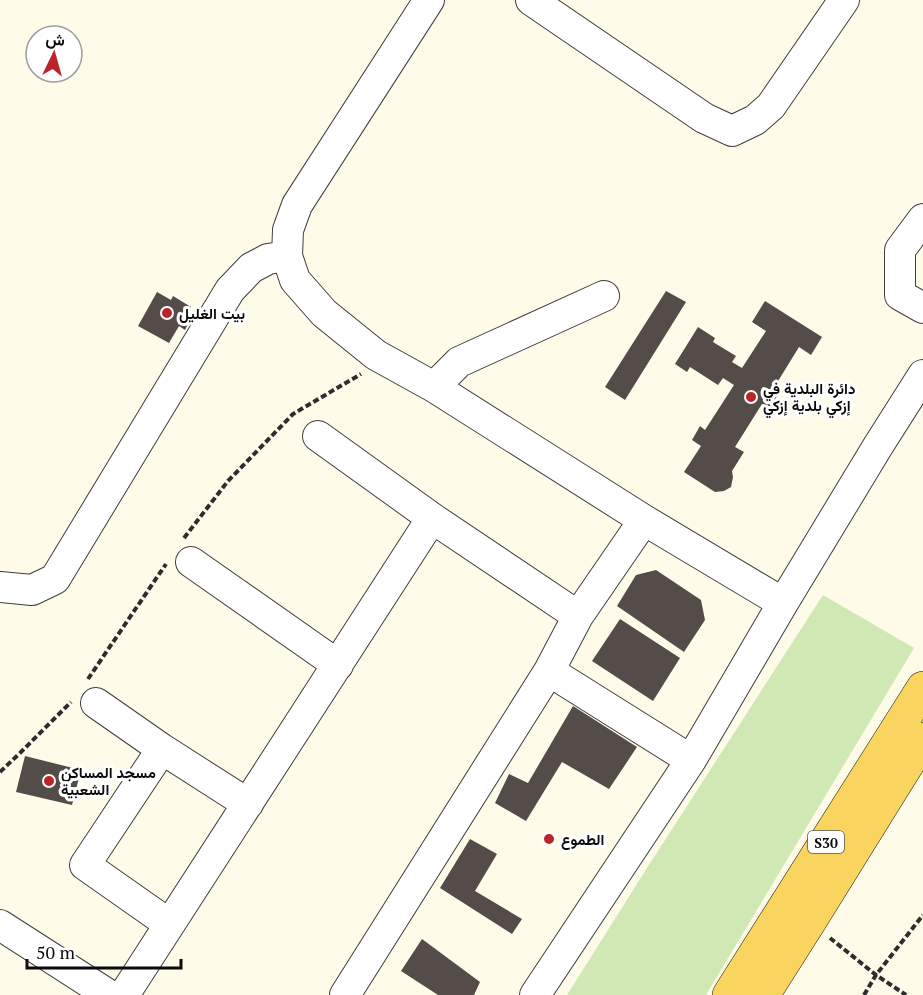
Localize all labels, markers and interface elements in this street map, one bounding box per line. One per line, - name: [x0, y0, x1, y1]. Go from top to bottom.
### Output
- north arrow: [24, 24, 84, 84]
- text: ش: [45, 27, 66, 51]
- place label: بيت الغليل: [179, 303, 245, 323]
- marker: بيت الغليل: [160, 306, 174, 320]
- place label: دائرة البلدية في إزكي بلدية إزكي: [763, 378, 855, 419]
- marker: دائرة البلدية في إزكي بلدية إزكي: [744, 390, 758, 404]
- place label: مسجد المساكن الشعبية: [61, 762, 156, 799]
- marker: مسجد المساكن الشعبية: [42, 774, 56, 788]
- place label: الطموع: [561, 829, 604, 850]
- road number: S30: [808, 831, 844, 853]
- marker: الطموع: [542, 832, 556, 846]
- scale bar: [27, 932, 182, 970]
- text: 50 m: [36, 940, 76, 964]

